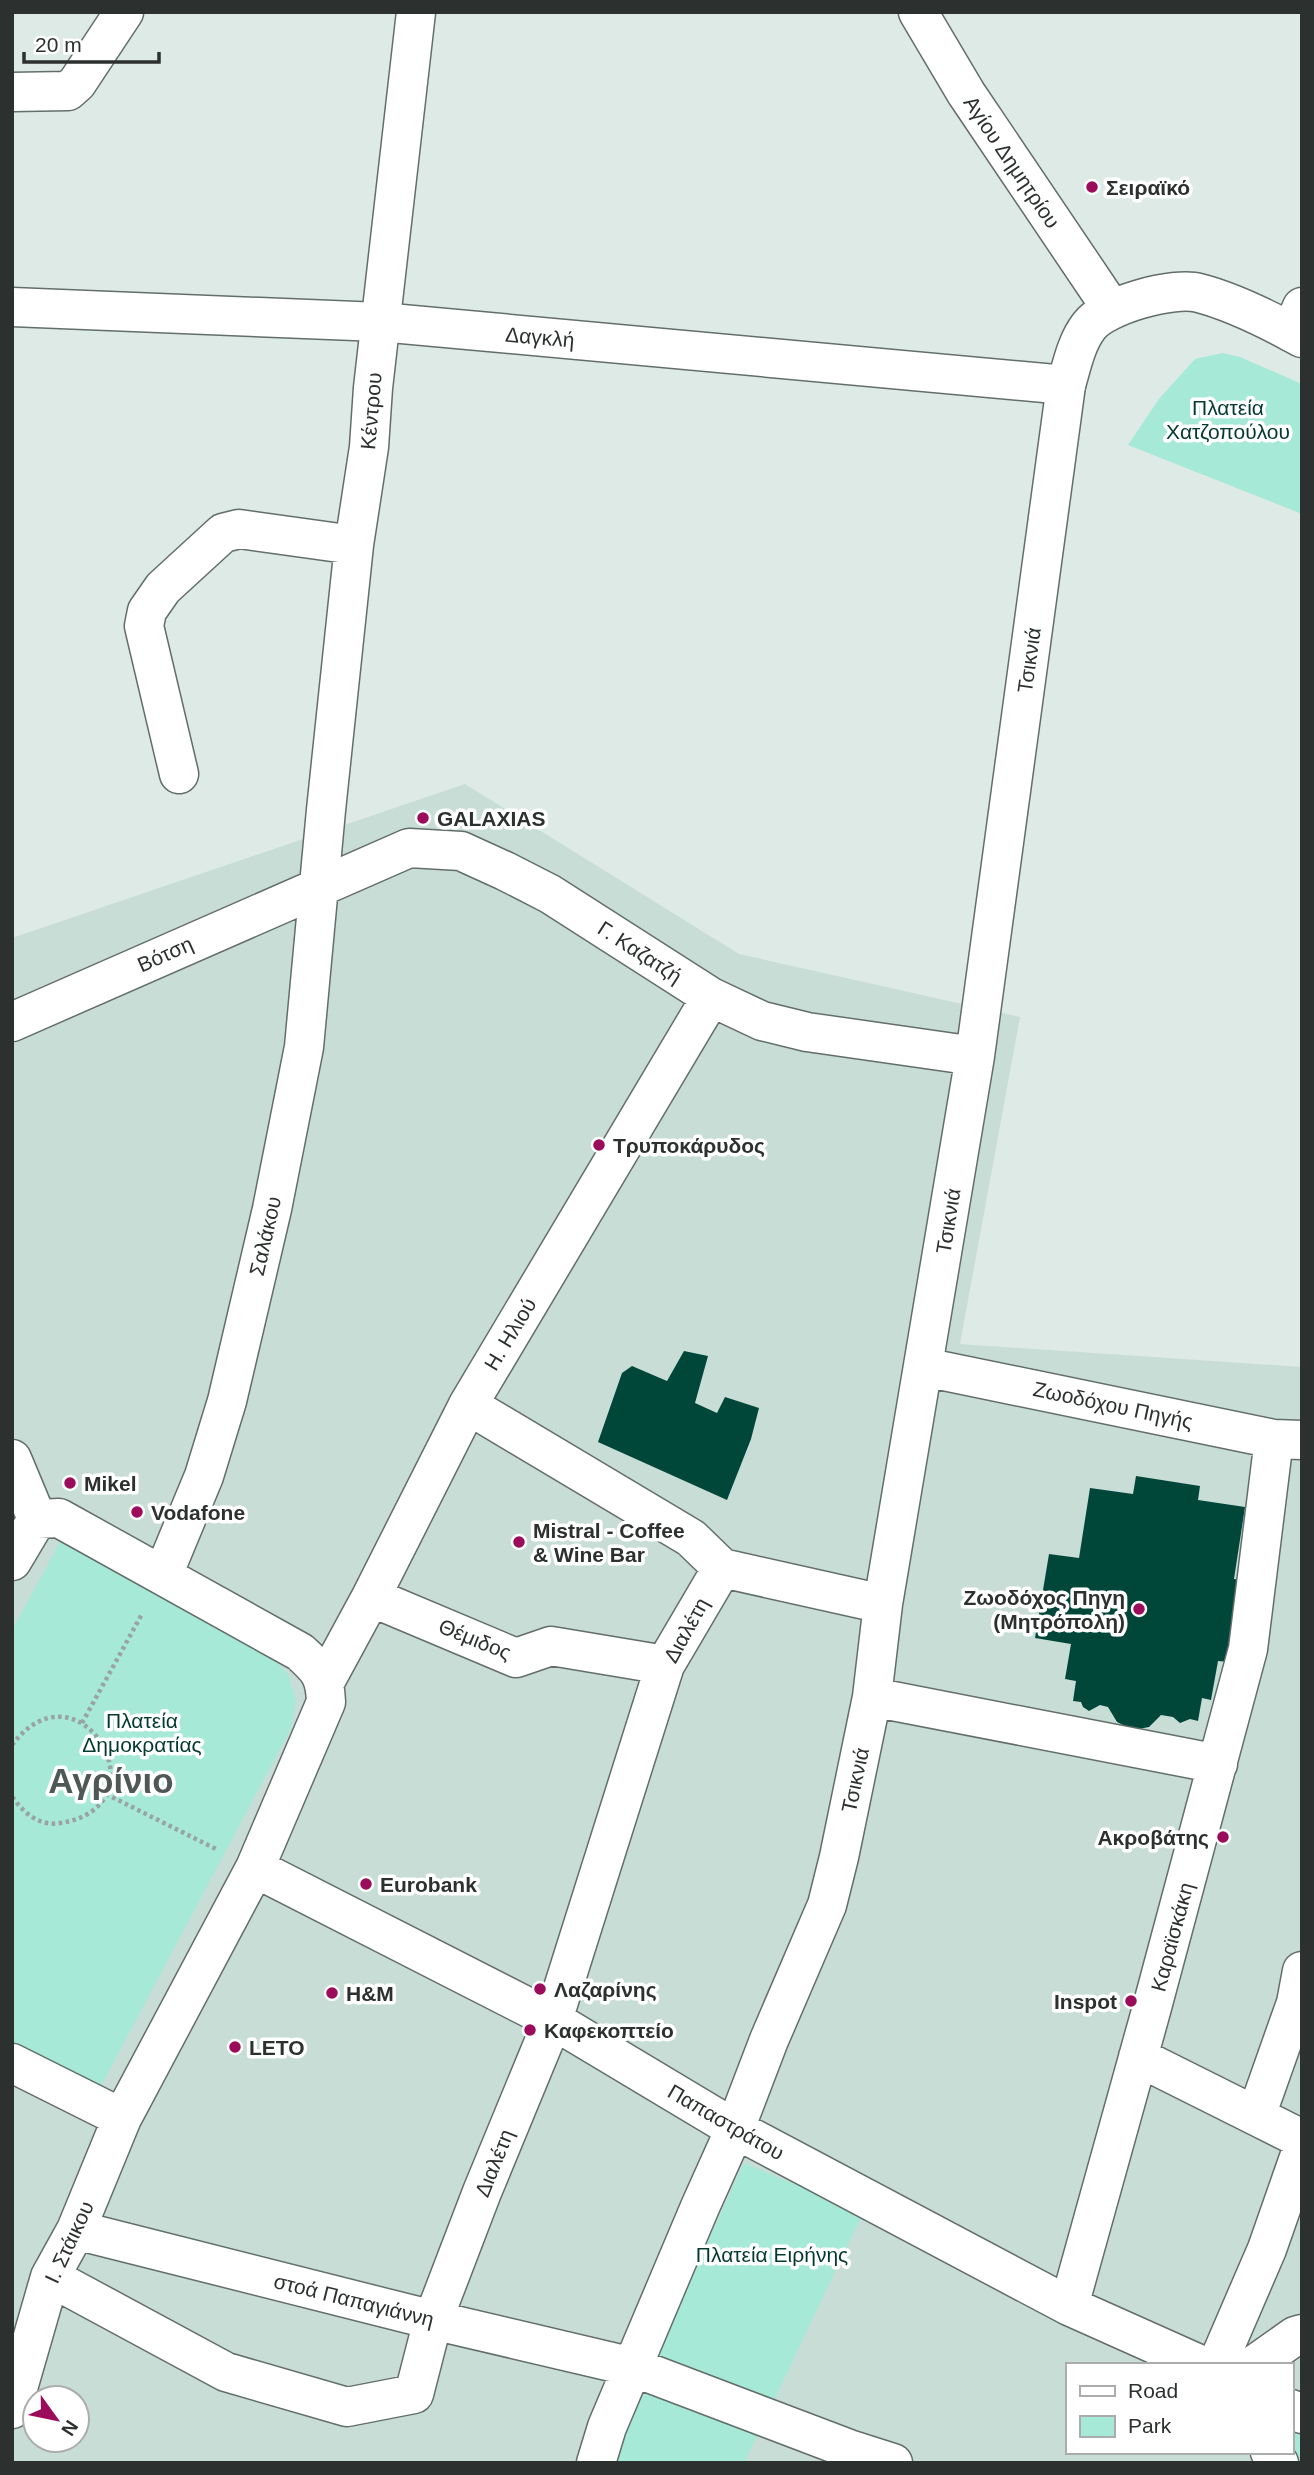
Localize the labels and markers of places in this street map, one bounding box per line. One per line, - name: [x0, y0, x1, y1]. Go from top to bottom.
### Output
- place label: Σειραϊκό: [1106, 176, 1190, 199]
- marker: Σειραϊκό: [1084, 179, 1100, 195]
- place label: GALAXIAS: [437, 807, 546, 830]
- marker: GALAXIAS: [415, 810, 431, 826]
- place label: Τρυποκάρυδος: [613, 1134, 765, 1158]
- marker: Τρυποκάρυδος: [591, 1137, 607, 1153]
- place label: Mikel: [84, 1472, 137, 1495]
- marker: Mikel: [62, 1475, 78, 1491]
- place label: Vodafone: [151, 1501, 245, 1524]
- marker: Vodafone: [129, 1504, 145, 1520]
- place label: Mistral - Coffee & Wine Bar: [533, 1519, 685, 1566]
- marker: Mistral - Coffee & Wine Bar: [511, 1534, 527, 1550]
- place label: Ζωοδόχος Πηγη (Μητρόπολη): [963, 1586, 1125, 1633]
- marker: Ζωοδόχος Πηγη (Μητρόπολη): [1131, 1601, 1147, 1617]
- place label: Ακροβάτης: [1097, 1826, 1209, 1850]
- marker: Ακροβάτης: [1215, 1829, 1231, 1845]
- place label: Eurobank: [380, 1873, 477, 1896]
- marker: Eurobank: [358, 1876, 374, 1892]
- place label: Λαζαρίνης: [554, 1978, 657, 2002]
- marker: Λαζαρίνης: [532, 1981, 548, 1997]
- place label: H&M: [346, 1982, 394, 2005]
- marker: H&M: [324, 1985, 340, 2001]
- place label: Inspot: [1054, 1990, 1117, 2013]
- marker: Inspot: [1123, 1993, 1139, 2009]
- place label: Καφεκοπτείο: [544, 2019, 674, 2042]
- marker: Καφεκοπτείο: [522, 2022, 538, 2038]
- place label: LETO: [249, 2036, 305, 2059]
- marker: LETO: [227, 2039, 243, 2055]

